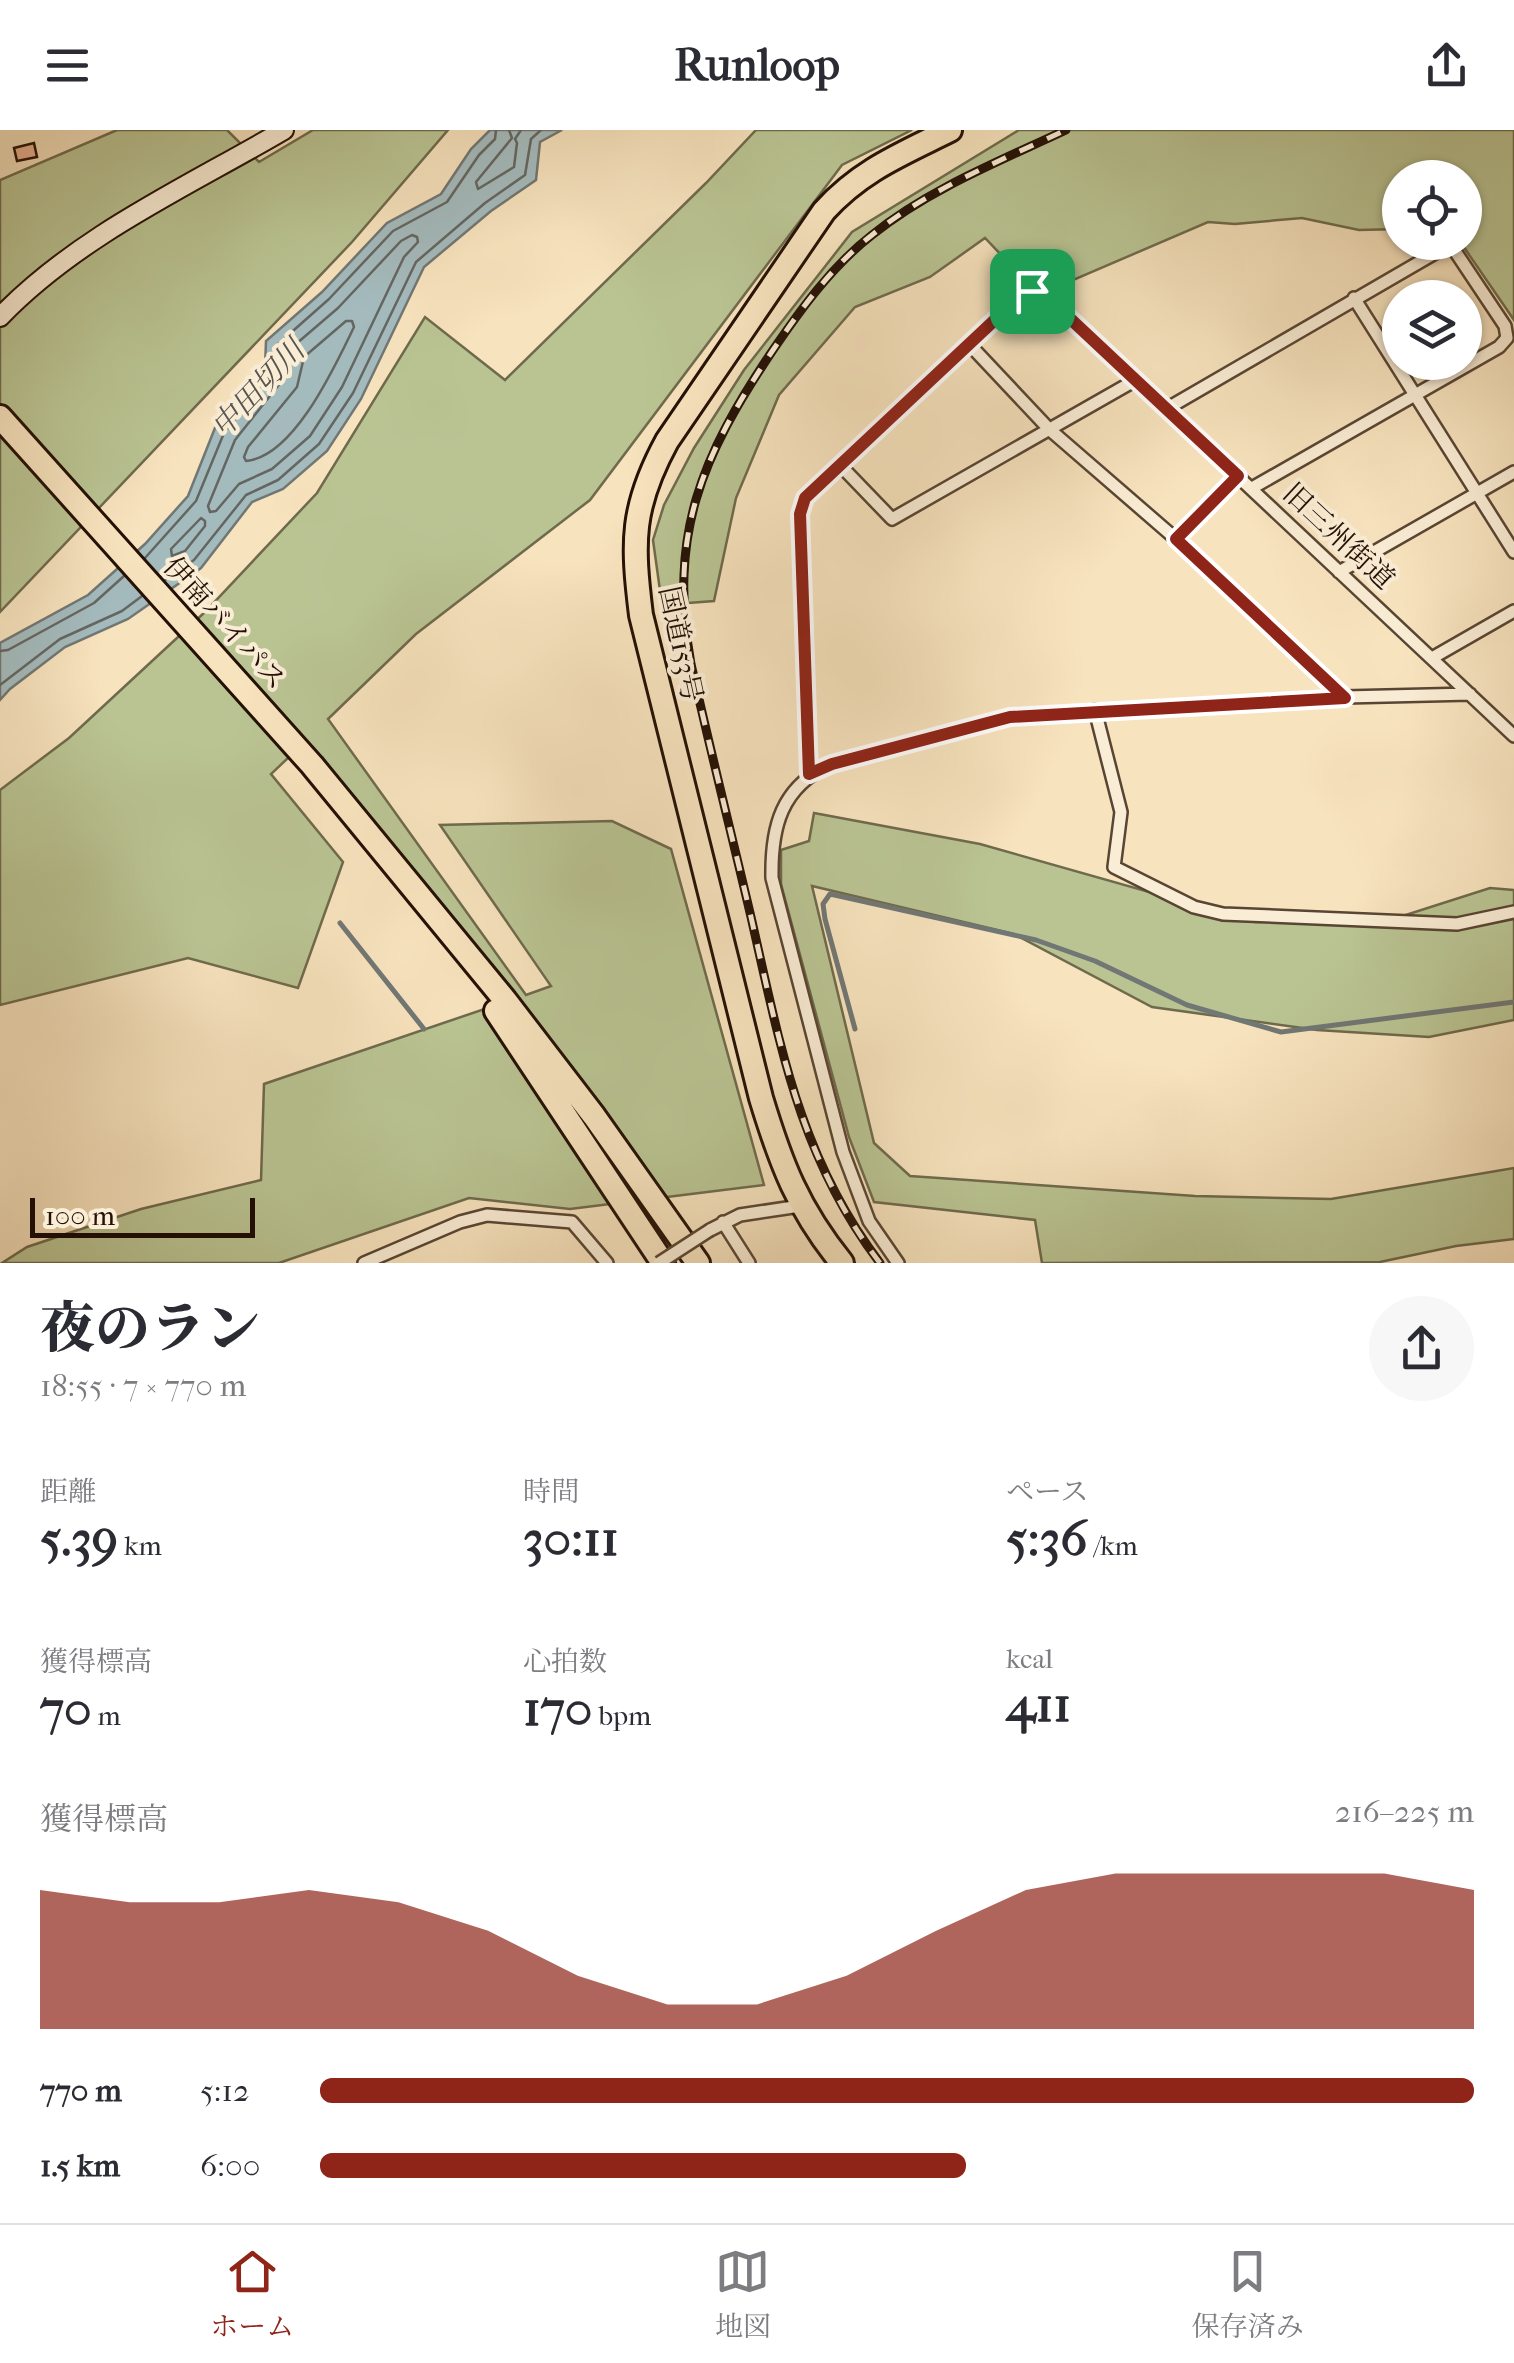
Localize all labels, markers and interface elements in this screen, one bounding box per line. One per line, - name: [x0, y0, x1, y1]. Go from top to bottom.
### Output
- icon: menu: [40, 38, 95, 93]
- icon: share: [1419, 38, 1474, 93]
- text: Runloop: [674, 39, 840, 92]
- map controls: [1382, 160, 1482, 380]
- button: locate: [1382, 160, 1482, 260]
- pin: [990, 249, 1075, 334]
- icon: arrive: [1005, 264, 1060, 319]
- button: layers: [1382, 280, 1482, 380]
- water label: 中田切川: [204, 331, 314, 445]
- street label: 旧三州街道: [1277, 476, 1401, 596]
- street label: 伊南バイパス: [157, 550, 293, 696]
- street label: 国道153号: [653, 583, 709, 705]
- scale bar: [30, 1193, 255, 1238]
- text: 100 m: [45, 1199, 115, 1232]
- button: share: [1369, 1296, 1474, 1401]
- text: 夜のラン: [40, 1297, 260, 1361]
- text: 18:55 · 7 × 770 m: [40, 1367, 246, 1404]
- text: 距離: [40, 1475, 96, 1508]
- text: 時間: [523, 1475, 579, 1508]
- text: ペース: [1006, 1475, 1089, 1508]
- text: 5.39: [40, 1509, 118, 1568]
- text: 30:11: [523, 1509, 619, 1568]
- text: 5:36: [1006, 1509, 1087, 1568]
- text: km: [118, 1529, 162, 1562]
- text: /km: [1087, 1529, 1138, 1562]
- text: kcal: [1006, 1642, 1053, 1675]
- text: 獲得標高: [40, 1645, 152, 1678]
- text: 心拍数: [523, 1645, 607, 1678]
- text: 411: [1006, 1675, 1071, 1734]
- text: 70: [40, 1679, 92, 1738]
- text: 170: [523, 1679, 592, 1738]
- text: m: [92, 1699, 121, 1732]
- text: bpm: [592, 1699, 651, 1732]
- text: 216–225 m: [1335, 1793, 1474, 1830]
- text: 獲得標高: [40, 1801, 168, 1838]
- text: 770 m: [40, 2072, 122, 2109]
- text: 5:12: [200, 2072, 249, 2109]
- text: 1.5 km: [40, 2147, 120, 2184]
- text: 6:00: [200, 2147, 260, 2184]
- tab: ホーム: [210, 2244, 294, 2344]
- tab: 地図: [715, 2244, 771, 2344]
- tab: 保存済み: [1192, 2244, 1304, 2344]

